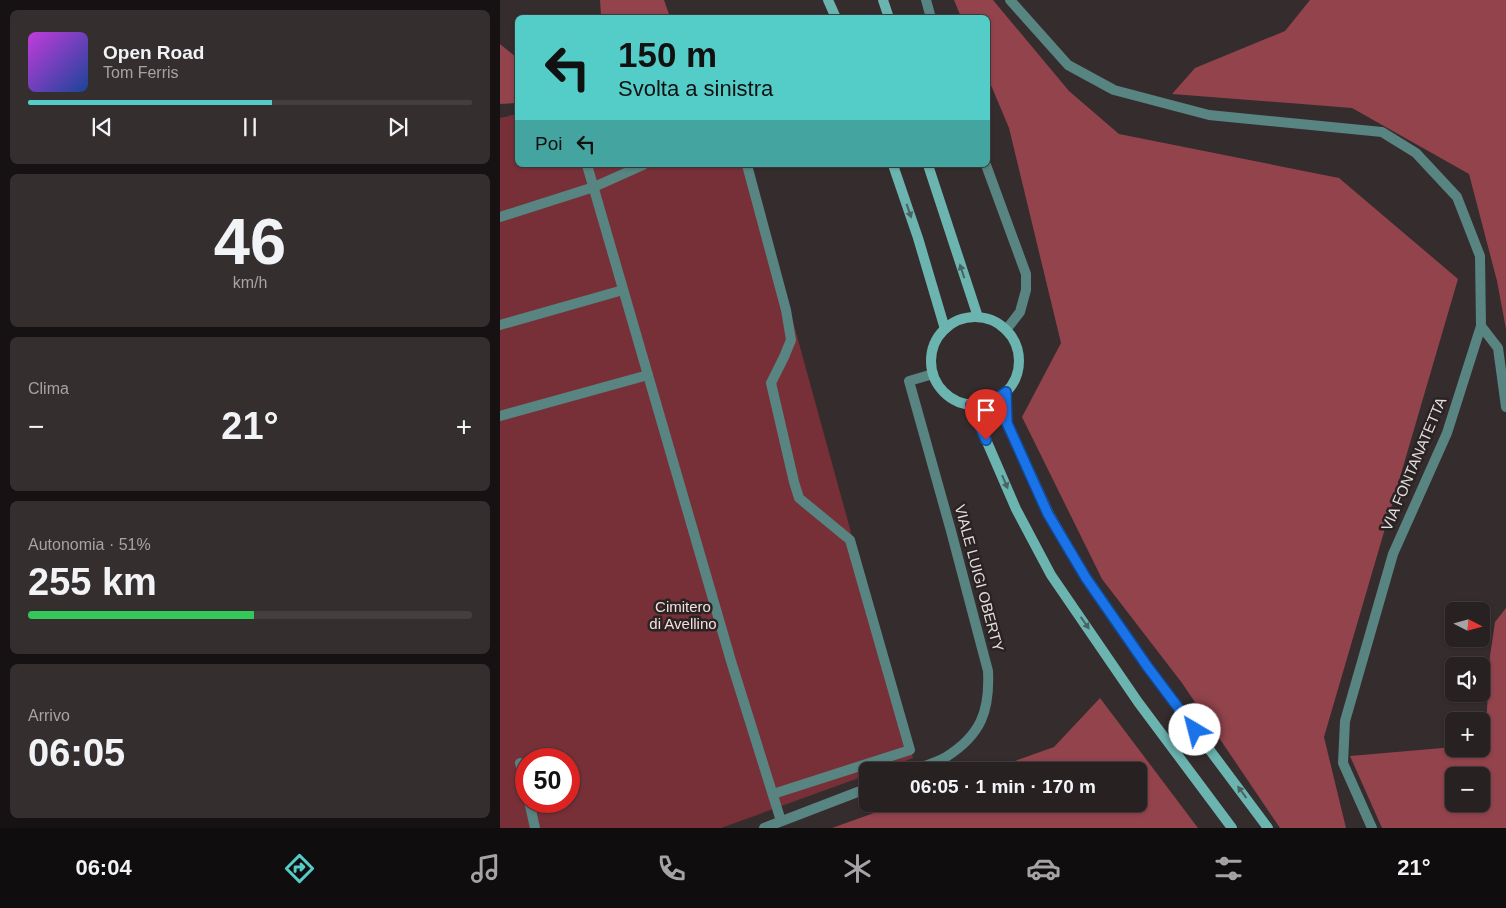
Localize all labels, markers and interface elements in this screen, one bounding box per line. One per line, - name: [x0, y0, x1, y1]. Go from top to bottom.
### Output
- icon: left: [535, 35, 600, 100]
- text: 150 m: [618, 35, 717, 74]
- text: Open Road: [103, 42, 204, 63]
- text: Tom Ferris: [103, 64, 179, 81]
- text: Svolta a sinistra: [618, 76, 773, 101]
- icon: previous: [88, 113, 116, 141]
- icon: pause: [236, 113, 264, 141]
- icon: next: [384, 113, 412, 141]
- icon: left: [572, 130, 600, 158]
- text: Poi: [535, 133, 562, 154]
- one-way arrow: [905, 204, 913, 219]
- text: 46: [214, 205, 286, 278]
- one-way arrow: [958, 263, 965, 278]
- text: km/h: [233, 274, 267, 291]
- text: Clima: [28, 380, 69, 397]
- pin: [965, 389, 1007, 440]
- street label: VIA FONTANATETTA: [1378, 395, 1449, 533]
- icon: arrive: [972, 396, 1000, 424]
- text: 21°: [221, 405, 279, 447]
- text: −: [28, 411, 44, 442]
- text: +: [456, 411, 472, 442]
- one-way arrow: [1001, 475, 1009, 489]
- street label: VIALE LUIGI OBERTY: [952, 503, 1007, 653]
- text: Autonomia · 51%: [28, 536, 151, 553]
- text: 255 km: [28, 561, 157, 603]
- park label: Cimitero di Avellino: [649, 598, 717, 632]
- north arrow: [1445, 602, 1490, 648]
- map controls: [1445, 602, 1490, 812]
- one-way arrow: [1080, 616, 1090, 630]
- button: sound: [1445, 657, 1490, 702]
- position arrow: [1168, 703, 1220, 755]
- text: Arrivo: [28, 707, 70, 724]
- button: +: [1445, 712, 1490, 757]
- text: 06:05: [28, 732, 125, 774]
- speed limit sign: 50: [515, 748, 580, 813]
- button: −: [1445, 767, 1490, 812]
- text: 06:05 · 1 min · 170 m: [910, 776, 1096, 797]
- one-way arrow: [1236, 786, 1247, 799]
- icon: directions: [282, 851, 317, 886]
- icon: music: [468, 851, 503, 886]
- icon: phone: [654, 851, 689, 886]
- icon: climate: [840, 851, 875, 886]
- icon: car: [1026, 851, 1061, 886]
- icon: filters: [1211, 851, 1246, 886]
- text: 06:04: [75, 855, 132, 880]
- text: 21°: [1397, 855, 1431, 880]

